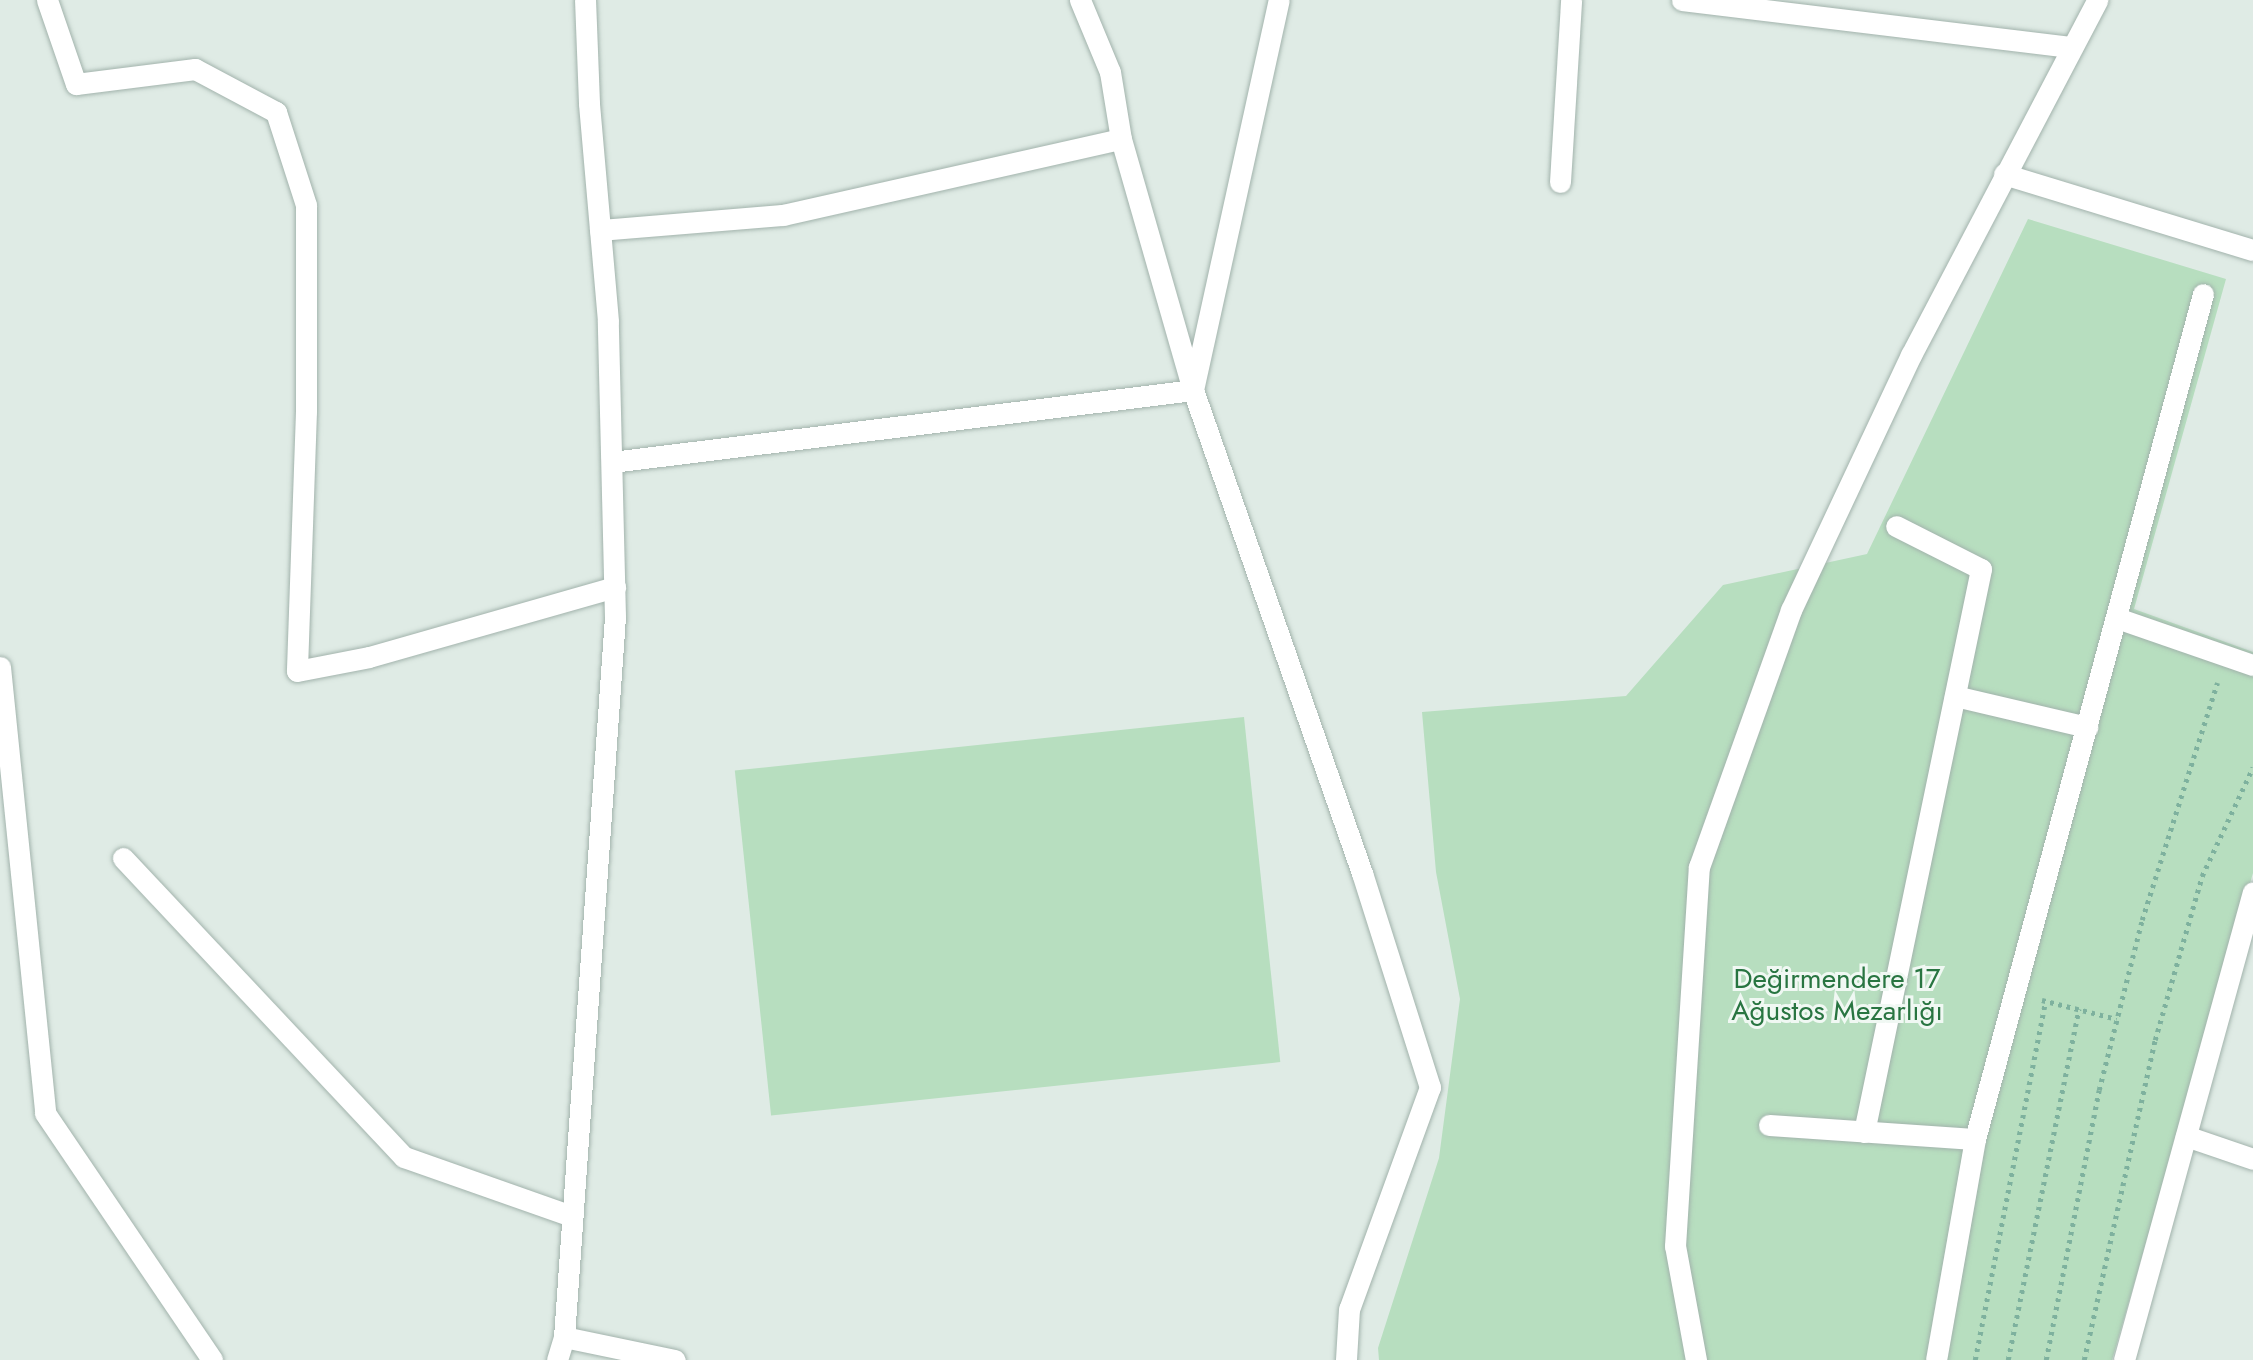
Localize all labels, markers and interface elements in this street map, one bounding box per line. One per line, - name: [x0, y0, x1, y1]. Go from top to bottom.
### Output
- park label: Değirmendere 17 Ağustos Mezarlığı: [1731, 962, 1943, 1028]

